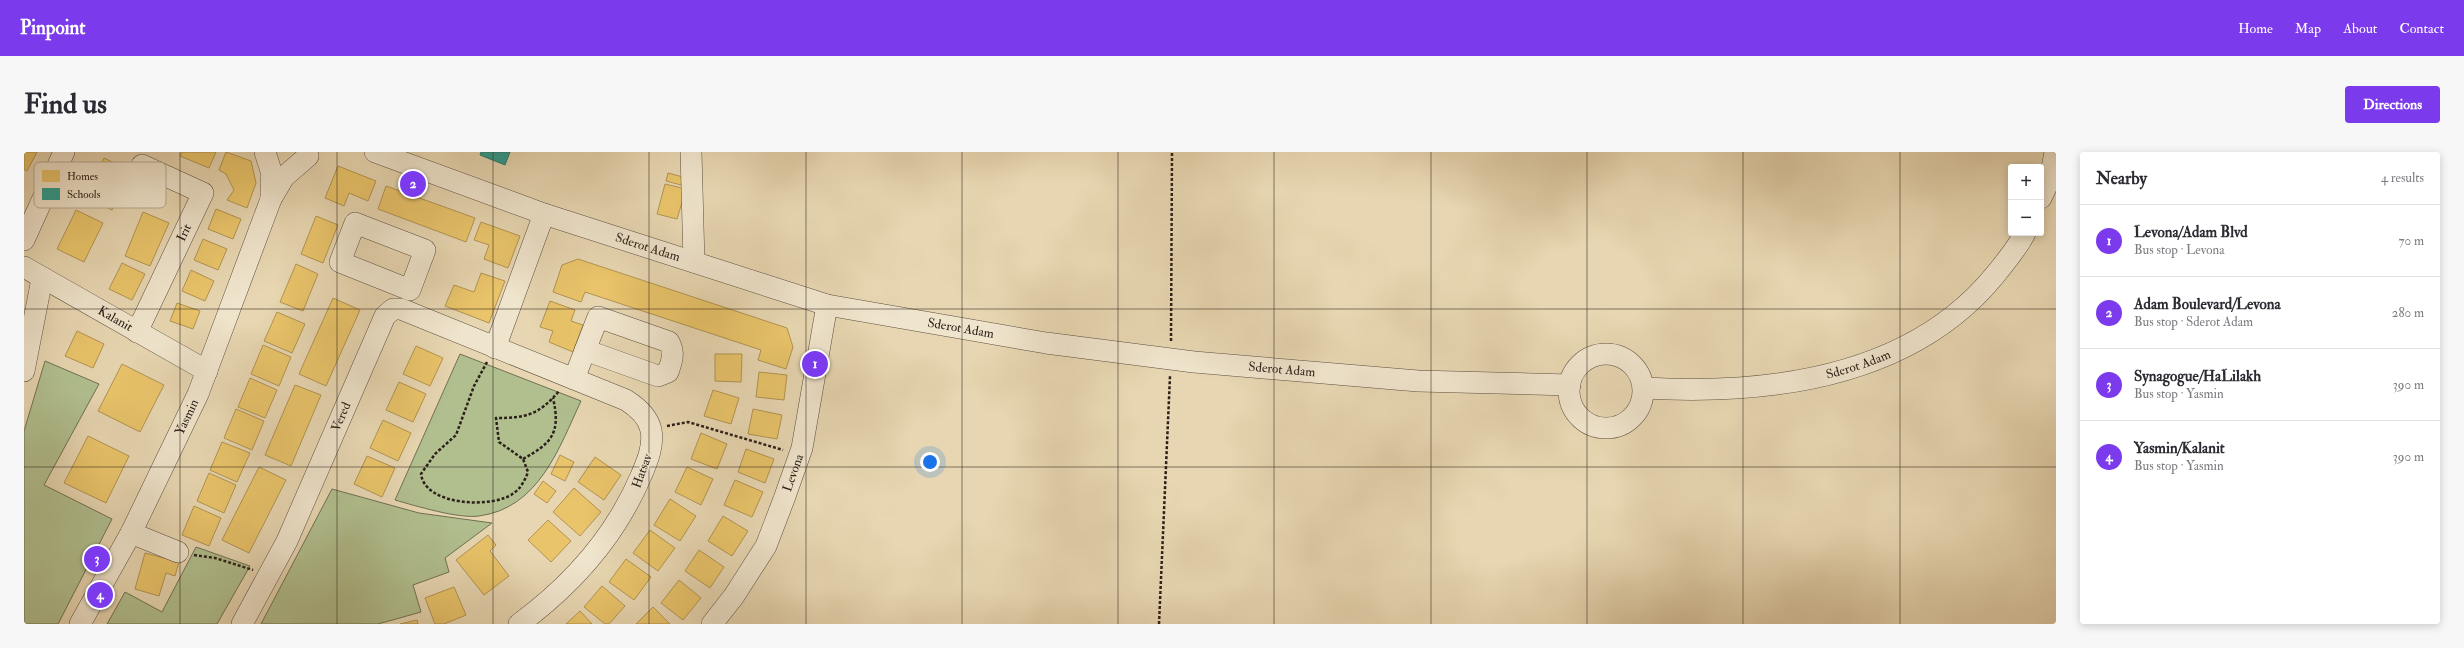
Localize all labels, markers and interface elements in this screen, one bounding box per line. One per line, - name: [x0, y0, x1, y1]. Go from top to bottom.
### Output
- text: Pinpoint: [20, 16, 85, 40]
- text: Home: [2238, 20, 2273, 37]
- text: Map: [2295, 20, 2321, 37]
- text: About: [2343, 20, 2377, 37]
- text: Contact: [2399, 20, 2444, 37]
- button: Directions: [2345, 86, 2440, 123]
- text: Find us: [24, 87, 107, 122]
- legend: [34, 162, 166, 208]
- map controls: [2008, 164, 2044, 236]
- button: +: [2008, 164, 2044, 200]
- text: Nearby: [2096, 168, 2147, 189]
- pin: 2: [400, 169, 426, 199]
- text: Homes: [67, 170, 98, 183]
- text: 4 results: [2381, 170, 2424, 186]
- text: Schools: [67, 188, 101, 201]
- button: −: [2008, 200, 2044, 236]
- street label: Irit: [173, 221, 195, 244]
- text: Levona/Adam Blvd: [2134, 223, 2248, 242]
- street label: Sderot Adam: [613, 229, 682, 265]
- text: 1: [2107, 233, 2111, 249]
- text: 70 m: [2399, 233, 2424, 249]
- text: Bus stop · Levona: [2134, 242, 2225, 258]
- text: Adam Boulevard/Levona: [2134, 295, 2281, 314]
- street label: Kalanit: [95, 303, 136, 335]
- text: 2: [2106, 305, 2112, 321]
- text: 280 m: [2392, 305, 2424, 321]
- text: Bus stop · Sderot Adam: [2134, 314, 2253, 330]
- street label: Sderot Adam: [926, 315, 995, 342]
- street label: Sderot Adam: [1824, 346, 1893, 383]
- pin: 1: [802, 349, 828, 379]
- street label: Sderot Adam: [1248, 359, 1316, 380]
- text: Synagogue/HaLilakh: [2134, 367, 2261, 386]
- text: 3: [2107, 377, 2112, 393]
- text: 390 m: [2393, 377, 2424, 393]
- text: Bus stop · Yasmin: [2134, 386, 2224, 402]
- street label: Yasmin: [171, 396, 202, 438]
- street label: Vered: [328, 399, 355, 434]
- text: Yasmin/Kalanit: [2134, 439, 2225, 458]
- text: 4: [2105, 449, 2113, 465]
- text: 390 m: [2393, 449, 2424, 465]
- street label: Hatsav: [628, 451, 656, 490]
- street label: Levona: [779, 451, 807, 494]
- your location: [920, 452, 940, 472]
- text: Bus stop · Yasmin: [2134, 458, 2224, 474]
- pin: 3: [84, 544, 110, 574]
- pin: 4: [87, 580, 113, 610]

